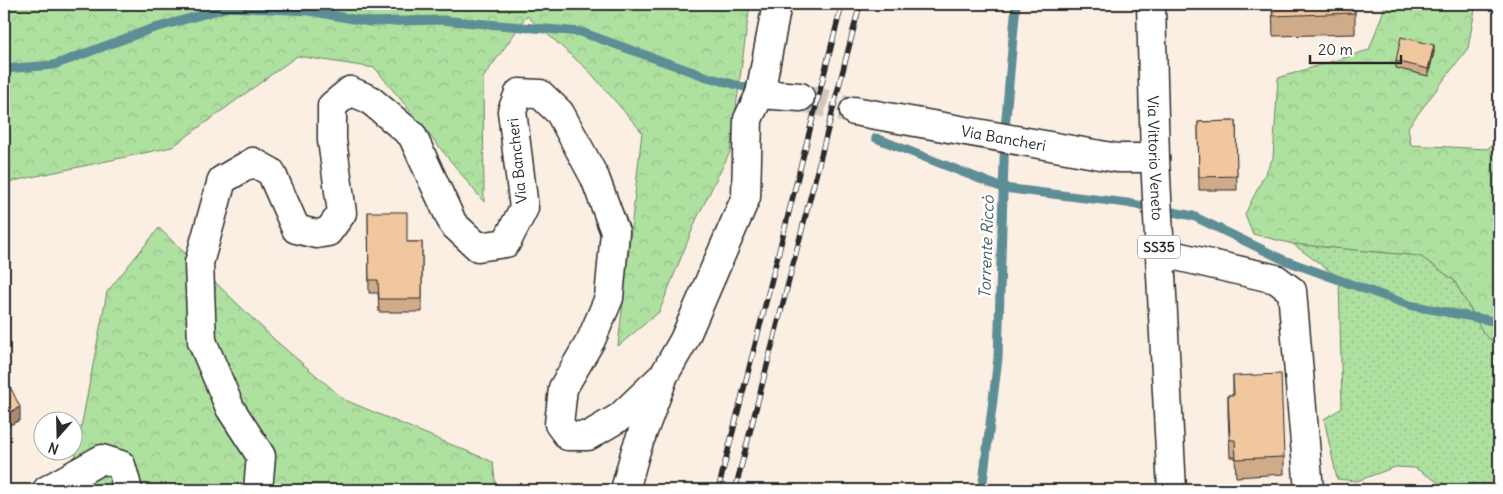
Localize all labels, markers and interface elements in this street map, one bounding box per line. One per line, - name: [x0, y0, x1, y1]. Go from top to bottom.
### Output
- scale bar: [1310, 32, 1402, 64]
- text: 20 m: [1318, 40, 1353, 59]
- street label: Via Vittorio Veneto: [1144, 95, 1168, 221]
- street label: Via Bancheri: [503, 117, 531, 205]
- street label: Via Bancheri: [960, 121, 1048, 155]
- water label: Torrente Riccò: [974, 194, 998, 299]
- road number: SS35: [1138, 236, 1180, 258]
- north arrow: [32, 412, 82, 462]
- text: N: [46, 438, 61, 458]

